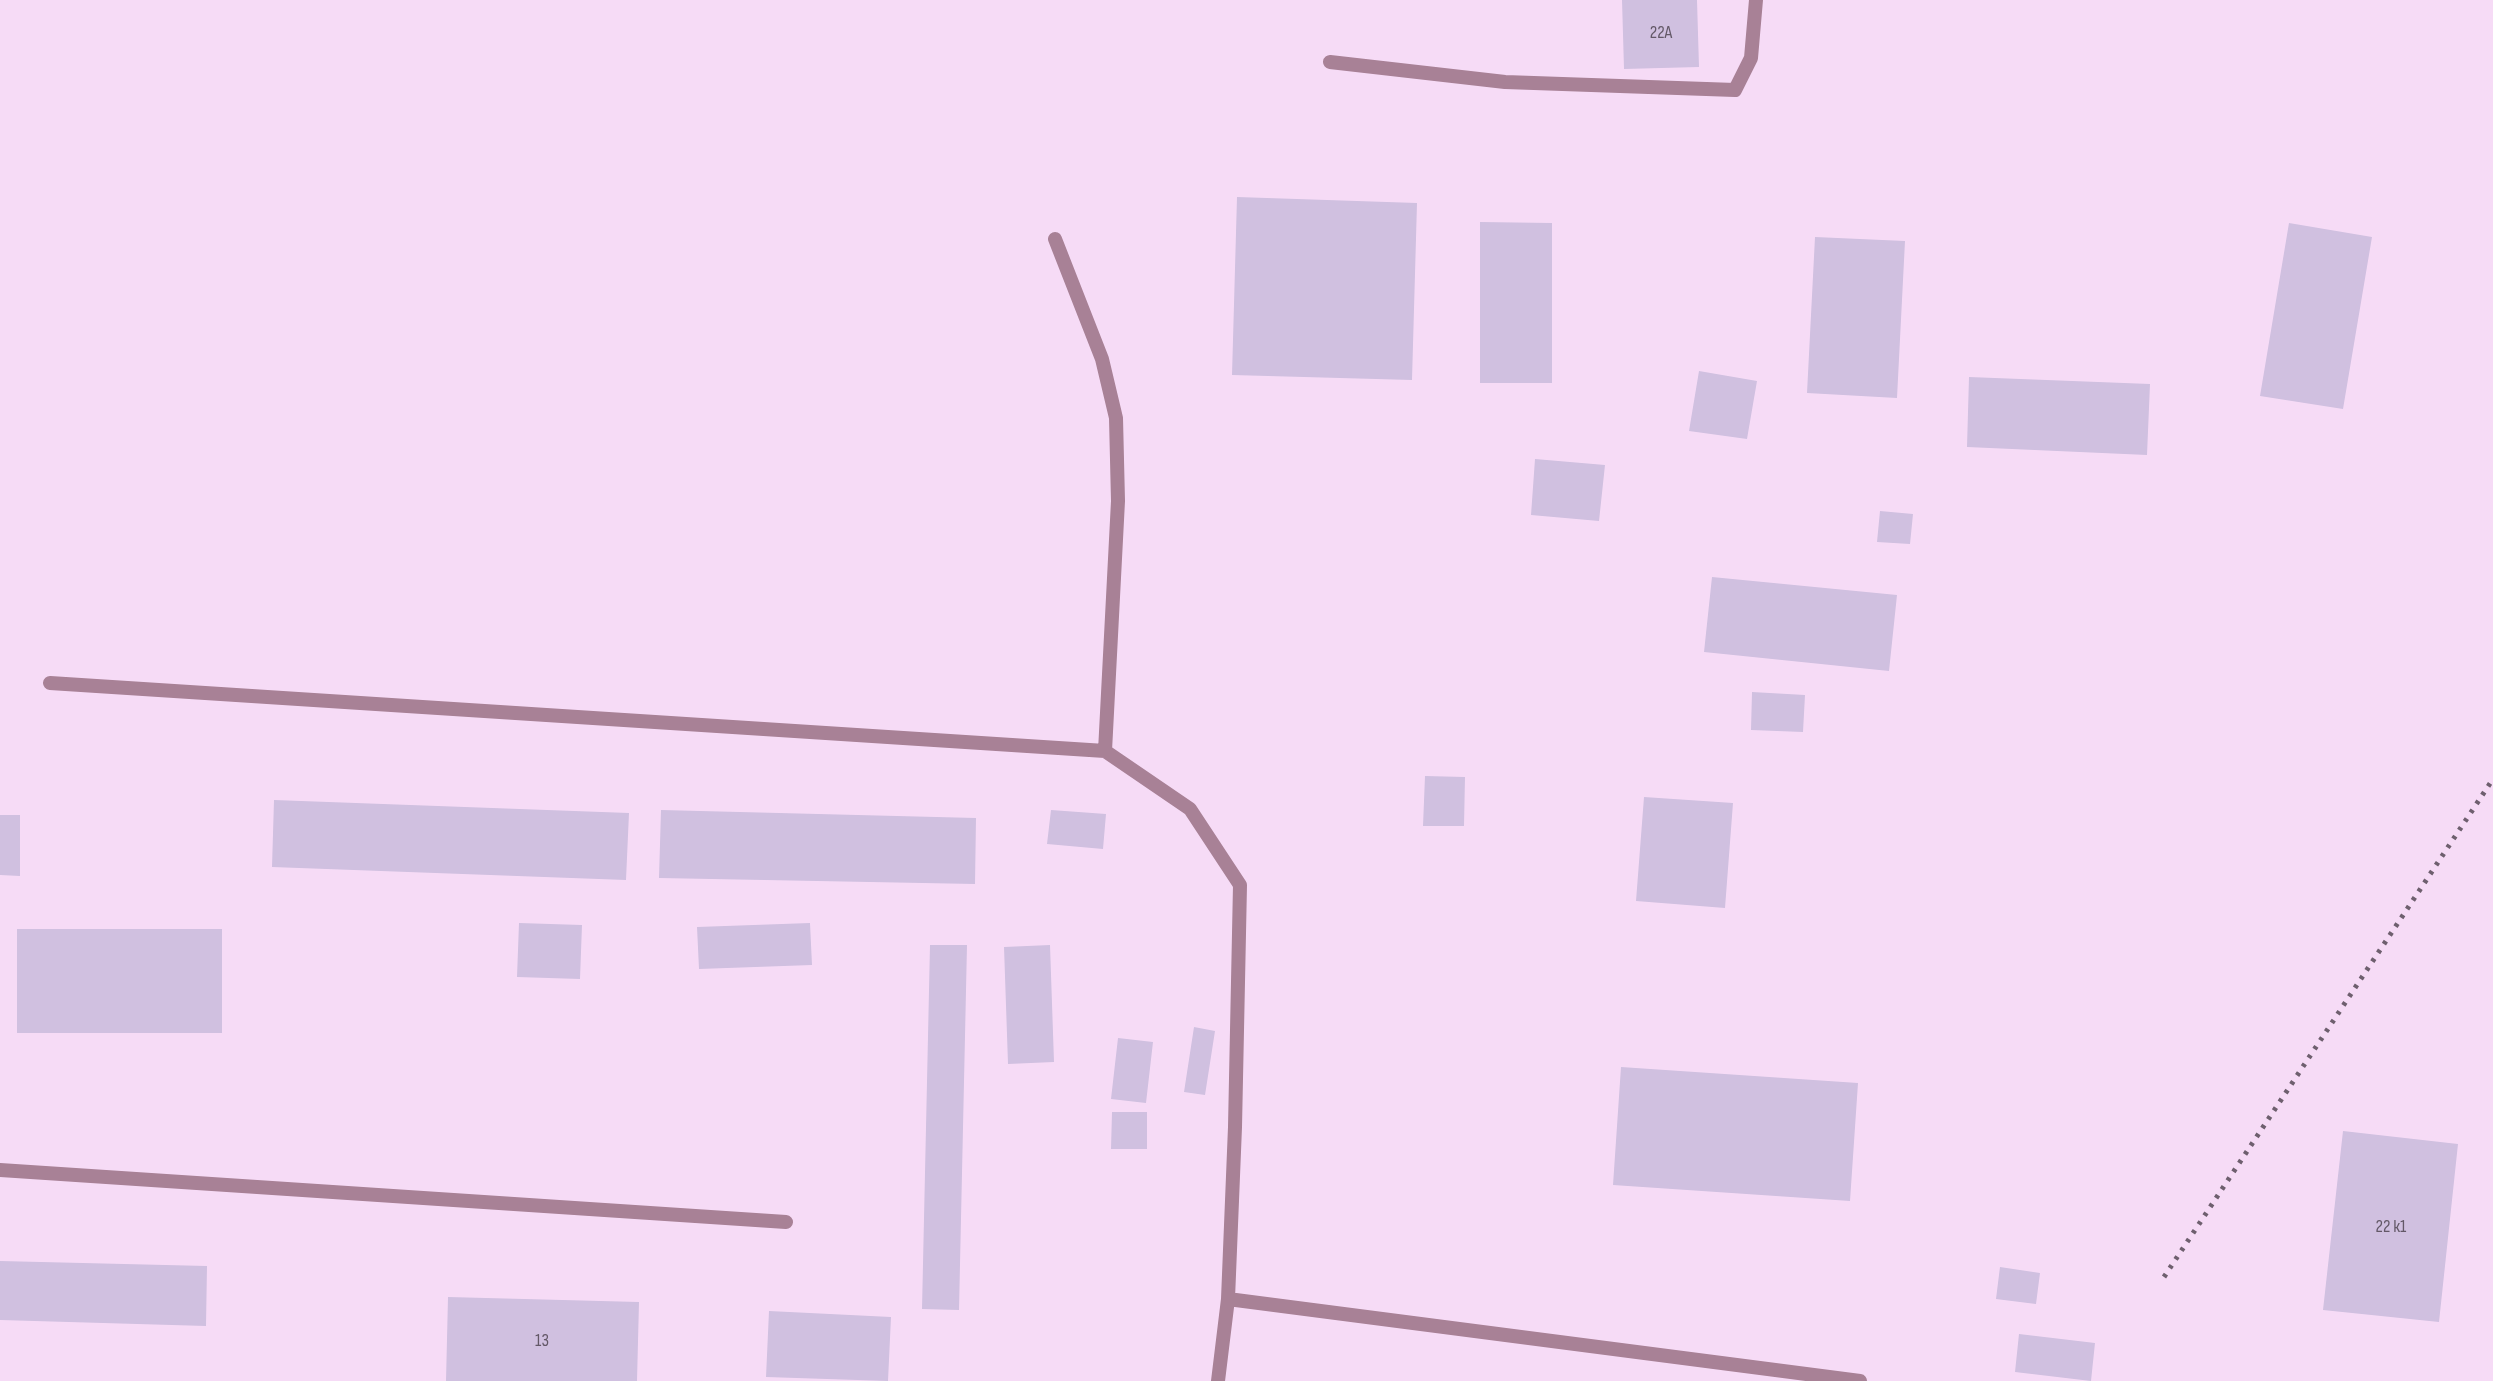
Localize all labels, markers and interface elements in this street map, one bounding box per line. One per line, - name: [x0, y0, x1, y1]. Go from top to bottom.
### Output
- house number: 22А: [1650, 22, 1672, 44]
- house number: 22 к1: [2376, 1216, 2406, 1238]
- house number: 13: [535, 1330, 549, 1352]

